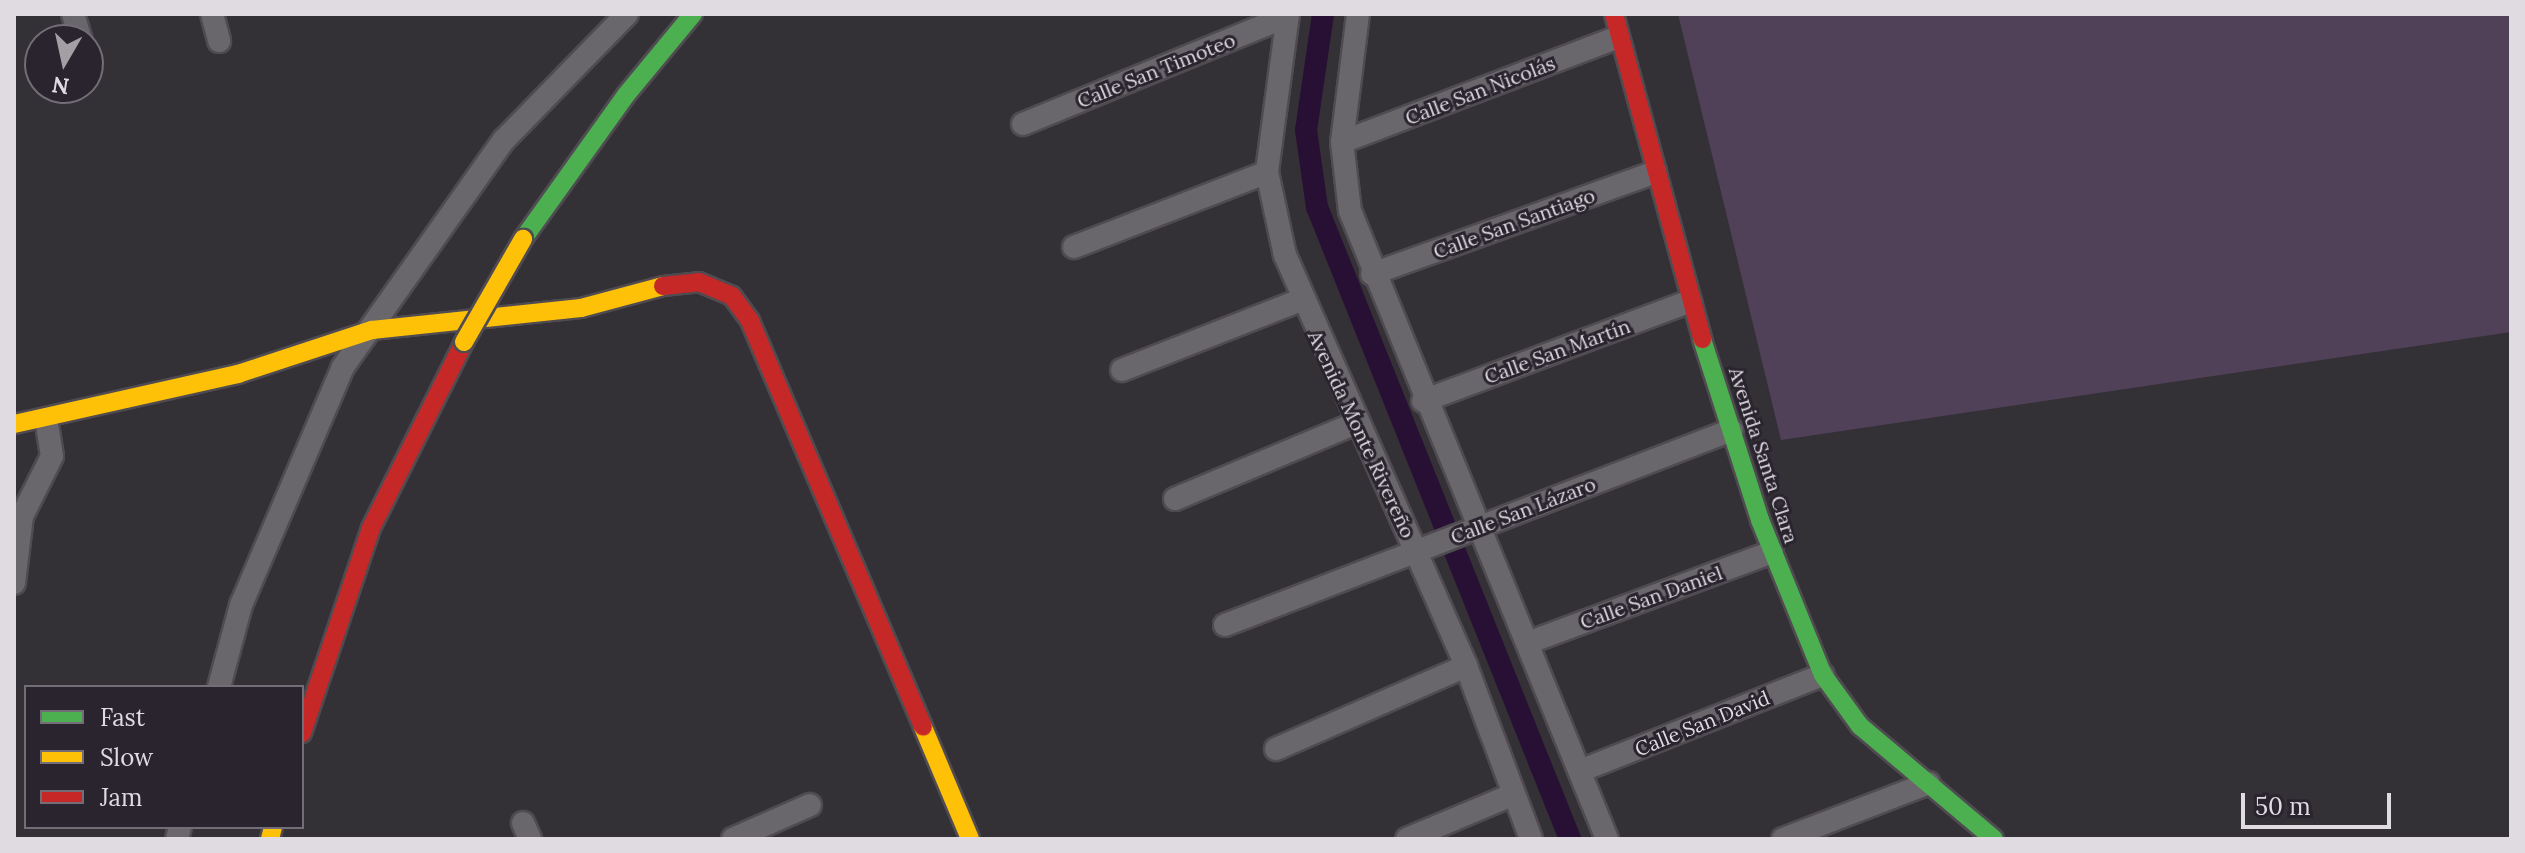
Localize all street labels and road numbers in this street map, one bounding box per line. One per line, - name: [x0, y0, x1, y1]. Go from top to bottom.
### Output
- street label: Calle San Timoteo: [1073, 27, 1239, 113]
- street label: Calle San Nicolás: [1402, 50, 1558, 130]
- street label: Calle San Santiago: [1430, 183, 1598, 263]
- street label: Calle San Martín: [1481, 314, 1633, 388]
- street label: Avenida Monte Rivereño: [1303, 326, 1421, 542]
- street label: Avenida Santa Clara: [1724, 364, 1804, 546]
- street label: Calle San Lázaro: [1447, 471, 1599, 549]
- street label: Calle San Daniel: [1577, 560, 1725, 634]
- street label: Calle San David: [1631, 685, 1773, 761]

